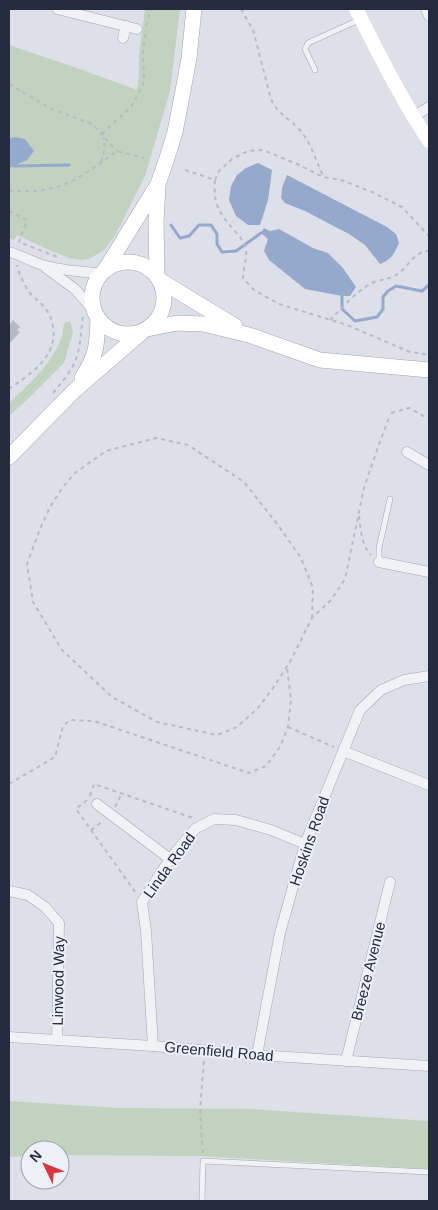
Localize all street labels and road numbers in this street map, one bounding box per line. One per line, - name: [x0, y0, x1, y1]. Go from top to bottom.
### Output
- street label: Hoskins Road: [286, 794, 332, 888]
- street label: Linda Road: [140, 829, 198, 901]
- street label: Breeze Avenue: [347, 920, 389, 1022]
- street label: Linwood Way: [49, 936, 67, 1026]
- street label: Greenfield Road: [164, 1038, 274, 1064]

